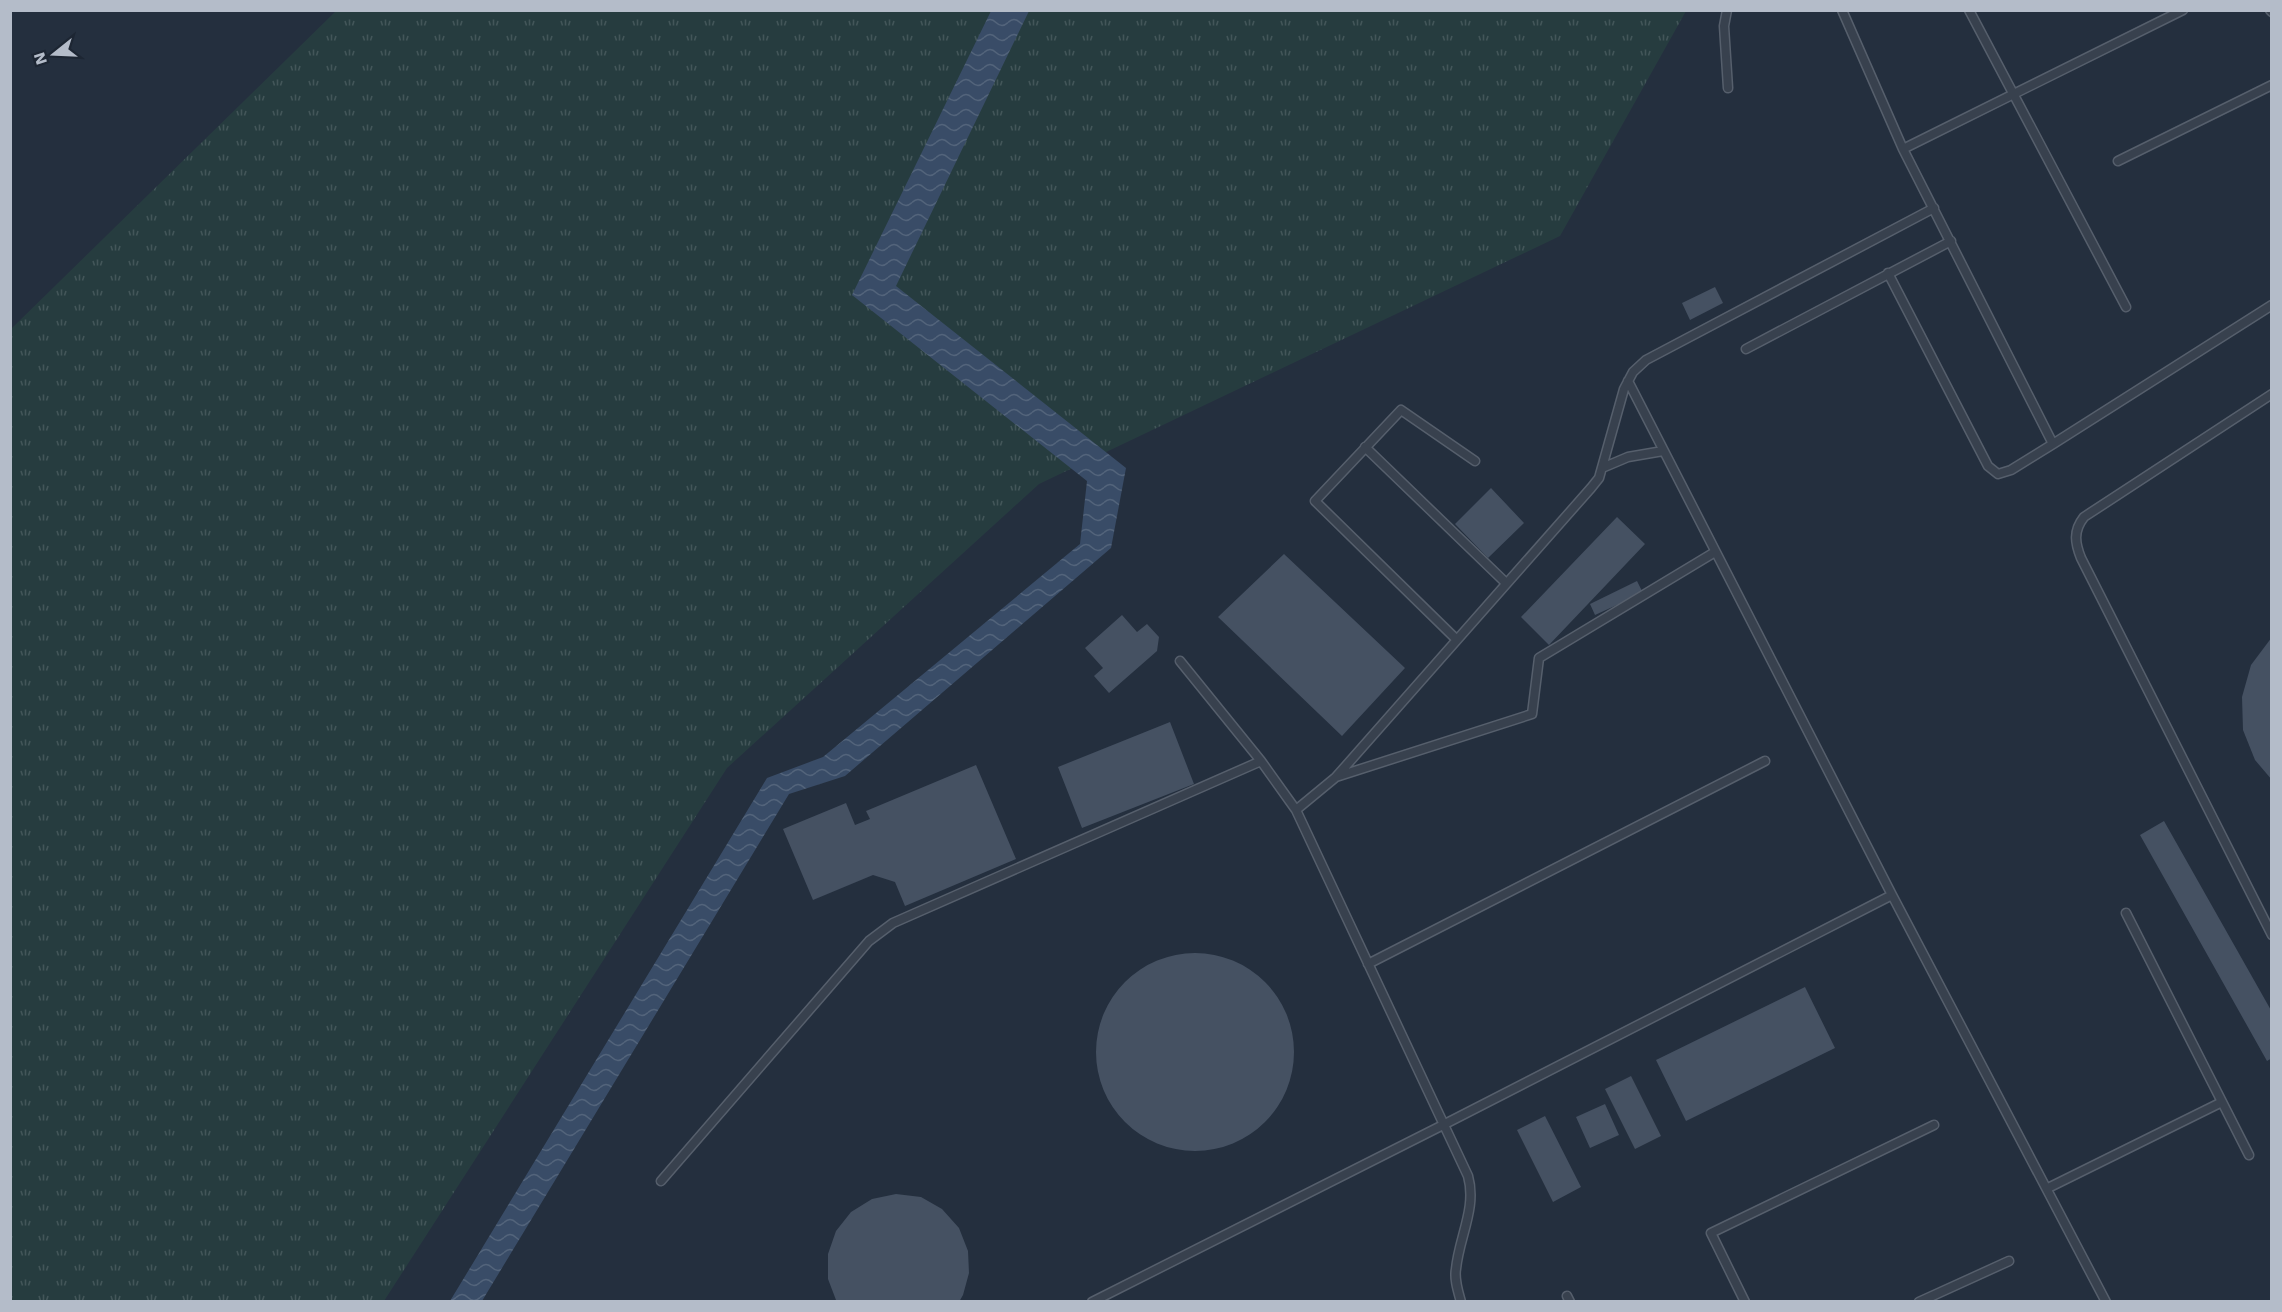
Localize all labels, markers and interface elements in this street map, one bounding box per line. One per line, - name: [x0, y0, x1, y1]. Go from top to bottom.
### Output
- north arrow: [24, 24, 84, 84]
- text: N: [29, 50, 51, 67]

